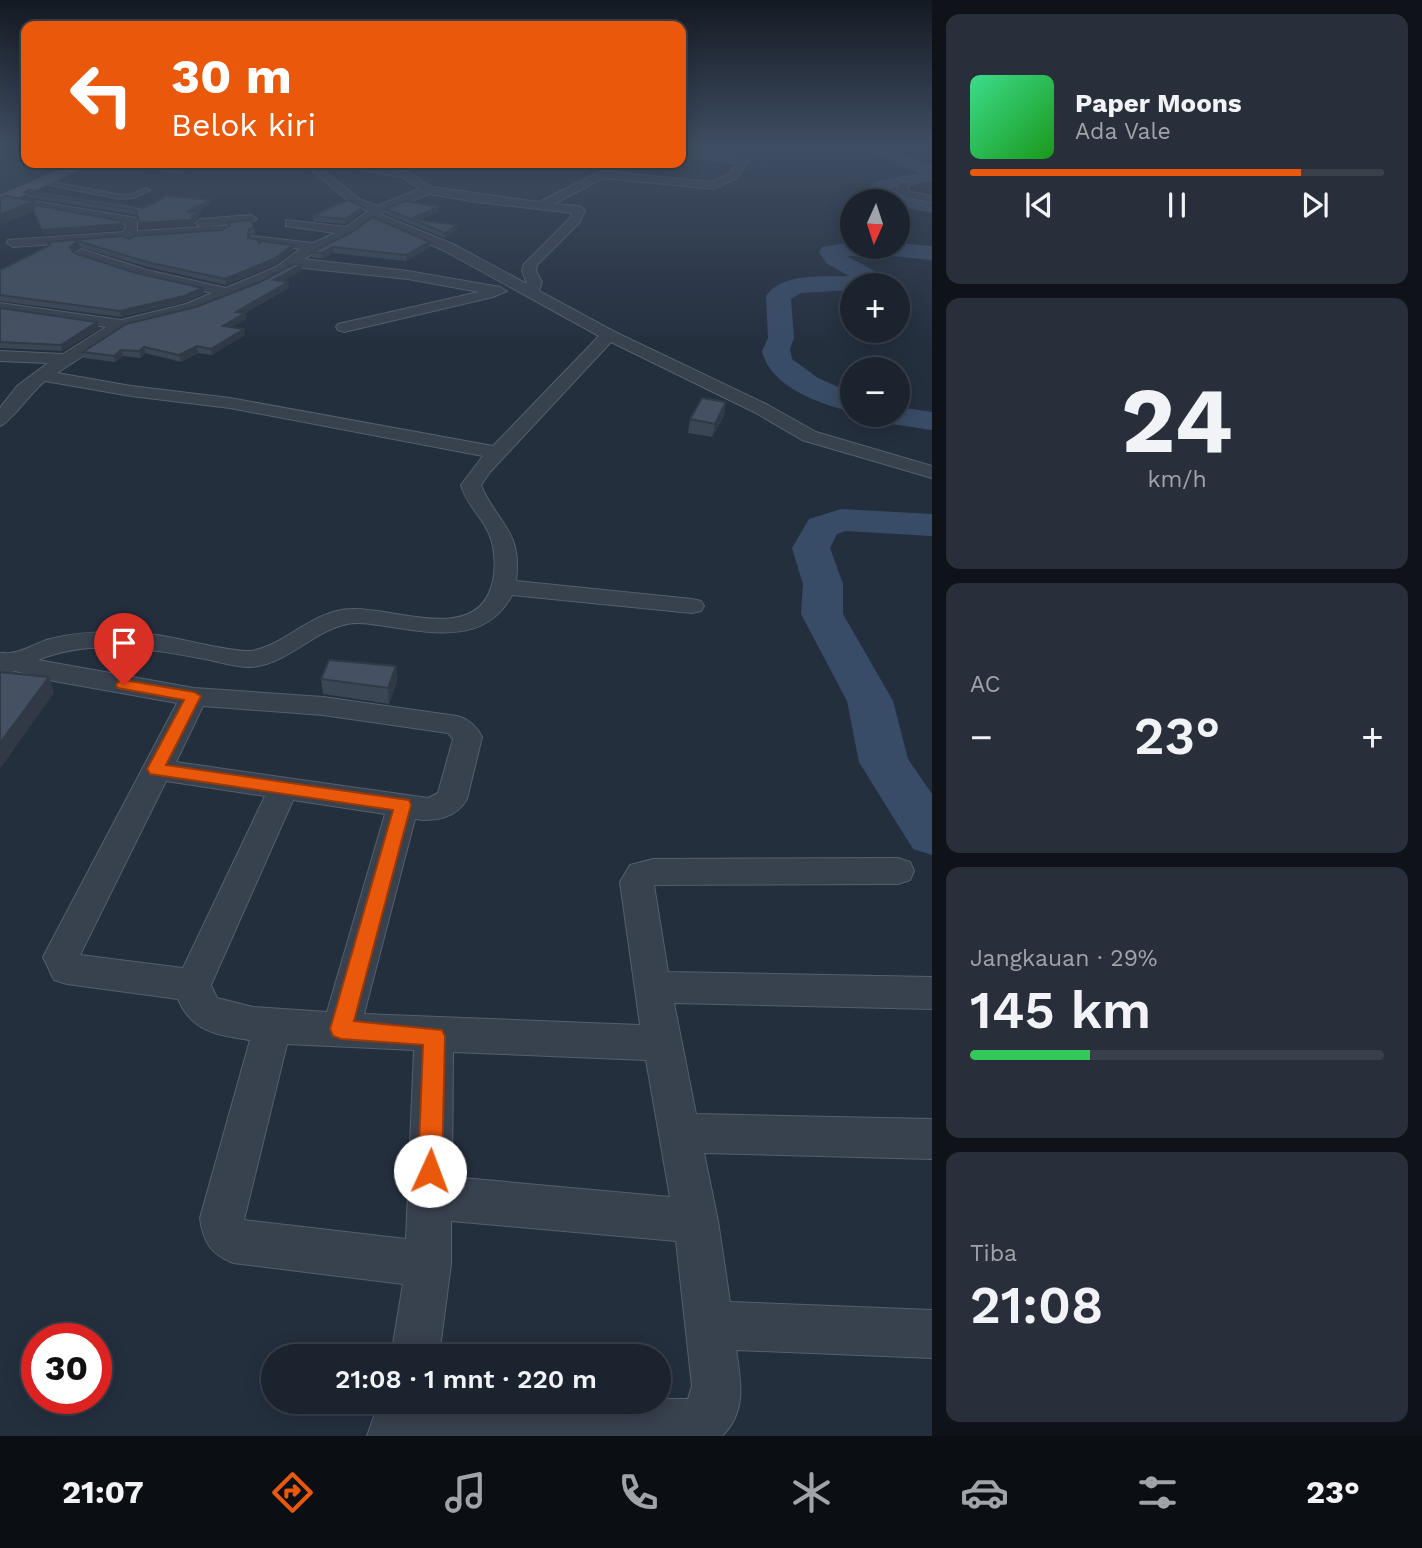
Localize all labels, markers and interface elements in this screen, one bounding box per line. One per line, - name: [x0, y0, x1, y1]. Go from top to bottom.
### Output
- text: 30 m: [171, 47, 292, 105]
- icon: left: [56, 49, 147, 140]
- text: Paper Moons: [1075, 88, 1242, 118]
- text: Belok kiri: [171, 106, 316, 144]
- text: Ada Vale: [1075, 118, 1171, 145]
- icon: previous: [1020, 186, 1058, 224]
- icon: pause: [1158, 186, 1196, 224]
- icon: next: [1296, 186, 1334, 224]
- north arrow: [840, 189, 910, 259]
- map controls: [840, 189, 910, 427]
- button: +: [840, 273, 910, 343]
- button: −: [840, 357, 910, 427]
- text: 24: [1121, 367, 1233, 474]
- text: km/h: [1147, 466, 1207, 493]
- pin: [94, 613, 154, 685]
- icon: arrive: [105, 624, 143, 662]
- text: AC: [970, 671, 1000, 698]
- text: 23°: [1134, 706, 1220, 767]
- text: −: [970, 715, 993, 759]
- text: +: [1361, 715, 1384, 759]
- text: Jangkauan · 29%: [970, 945, 1158, 972]
- text: 145 km: [970, 980, 1151, 1041]
- position arrow: [393, 1134, 467, 1208]
- text: Tiba: [970, 1240, 1017, 1267]
- text: 21:08: [970, 1275, 1103, 1336]
- speed limit sign: 30: [21, 1323, 112, 1414]
- text: 21:08 · 1 mnt · 220 m: [335, 1364, 597, 1394]
- icon: directions: [268, 1468, 317, 1517]
- icon: music: [441, 1468, 490, 1517]
- icon: phone: [614, 1468, 663, 1517]
- icon: climate: [787, 1468, 836, 1517]
- icon: car: [960, 1468, 1009, 1517]
- icon: filters: [1133, 1468, 1182, 1517]
- text: 21:07: [62, 1473, 144, 1511]
- text: 23°: [1306, 1473, 1360, 1511]

